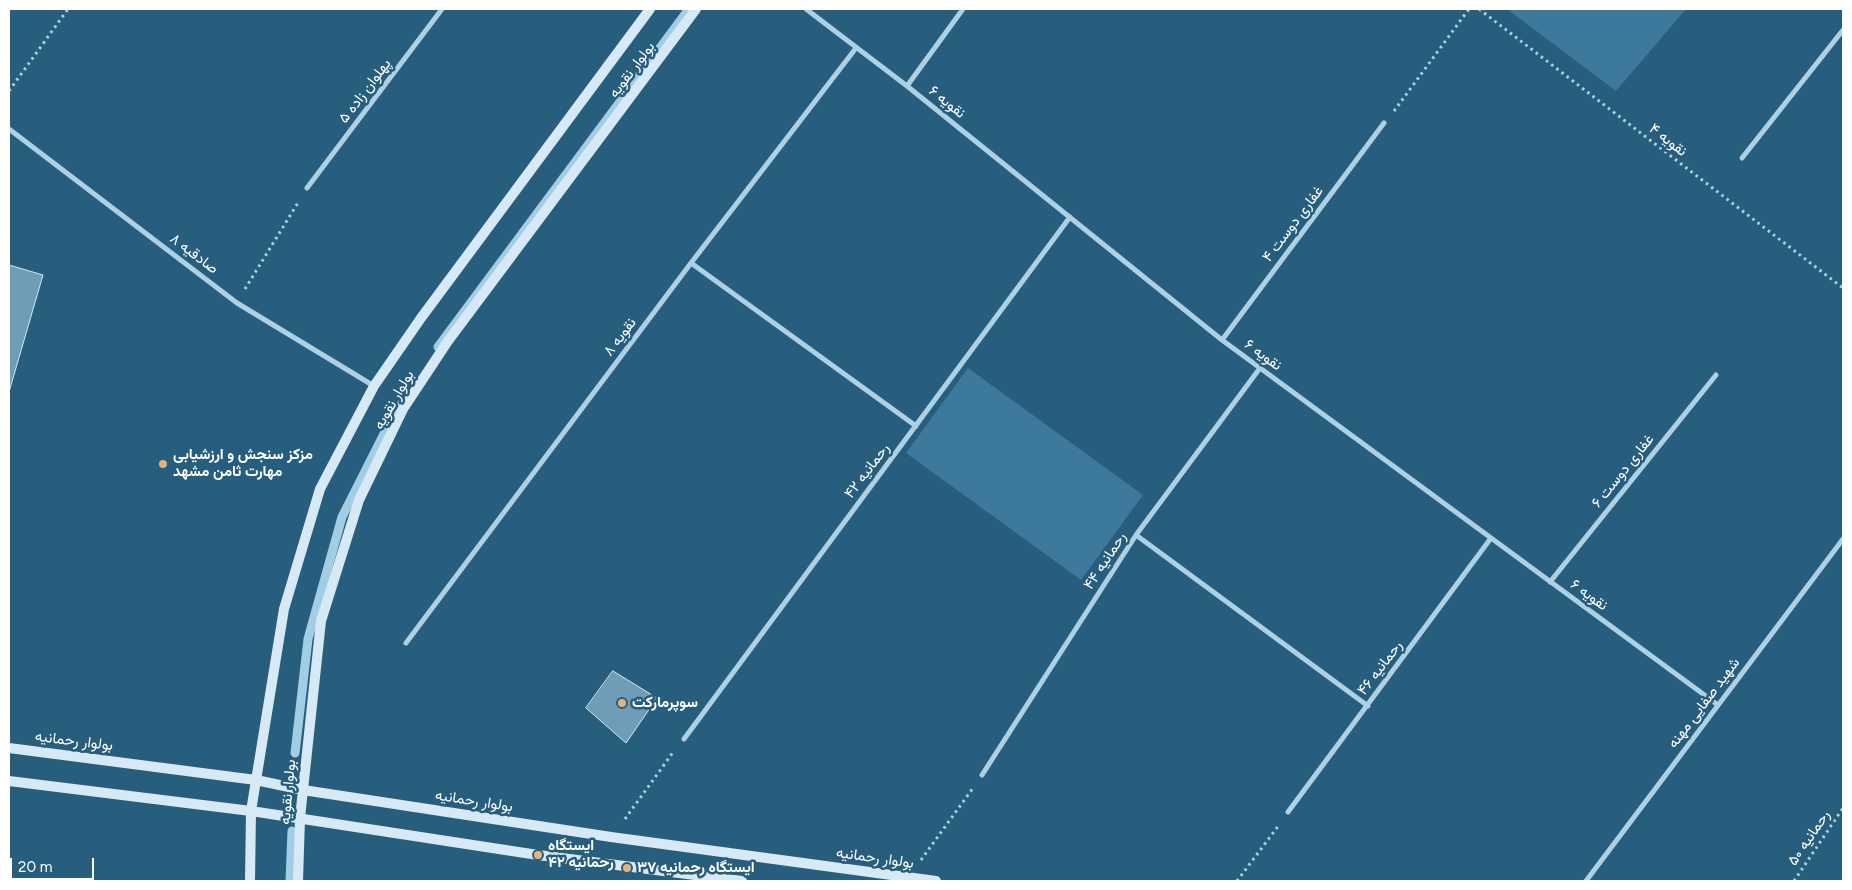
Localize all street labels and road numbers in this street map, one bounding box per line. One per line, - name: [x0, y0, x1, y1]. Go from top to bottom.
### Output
- street label: بولوار نقویه: [605, 39, 659, 101]
- street label: پهلوان زاده ۵: [335, 55, 395, 127]
- street label: نقویه ۶: [925, 82, 969, 122]
- street label: نقویه ۴: [1645, 120, 1691, 160]
- street label: غفاری دوست ۴: [1259, 182, 1327, 266]
- street label: صادقیه ۸: [166, 230, 222, 278]
- street label: نقویه ۸: [600, 314, 640, 360]
- street label: نقویه ۶: [1241, 335, 1285, 375]
- street label: بولوار نقویه: [370, 367, 418, 433]
- street label: غفاری دوست ۶: [1588, 431, 1658, 511]
- street label: رحمانیه ۴۲: [841, 440, 893, 502]
- street label: رحمانیه ۴۴: [1080, 529, 1130, 593]
- street label: نقویه ۶: [1567, 575, 1611, 615]
- street label: رحمانیه ۴۶: [1354, 637, 1406, 699]
- street label: شهید صفایی مهنه: [1664, 654, 1744, 752]
- street label: بولوار رحمانیه: [34, 727, 114, 755]
- street label: بولوار نقویه: [276, 759, 300, 825]
- street label: بولوار رحمانیه: [434, 786, 514, 816]
- street label: رحمانیه ۵۰: [1784, 807, 1834, 869]
- street label: بولوار رحمانیه: [835, 844, 915, 872]

